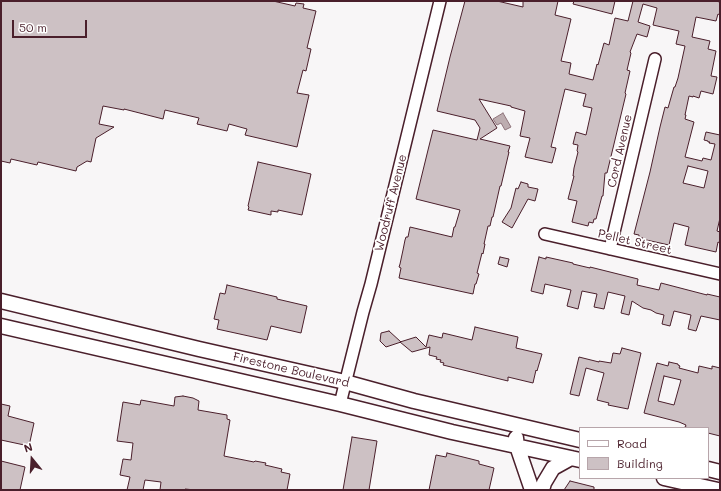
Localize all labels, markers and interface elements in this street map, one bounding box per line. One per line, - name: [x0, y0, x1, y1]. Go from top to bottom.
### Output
- scale bar: [14, 12, 89, 38]
- text: 50 m: [19, 19, 47, 35]
- street label: Cord Avenue: [605, 113, 635, 189]
- street label: Woodruff Avenue: [372, 153, 410, 253]
- street label: Pellet Street: [597, 226, 673, 258]
- street label: Firestone Boulevard: [231, 350, 351, 390]
- legend: [579, 427, 709, 479]
- text: Road: [617, 435, 647, 451]
- north arrow: [12, 439, 52, 479]
- text: N: [22, 439, 34, 456]
- text: Building: [617, 455, 663, 471]

